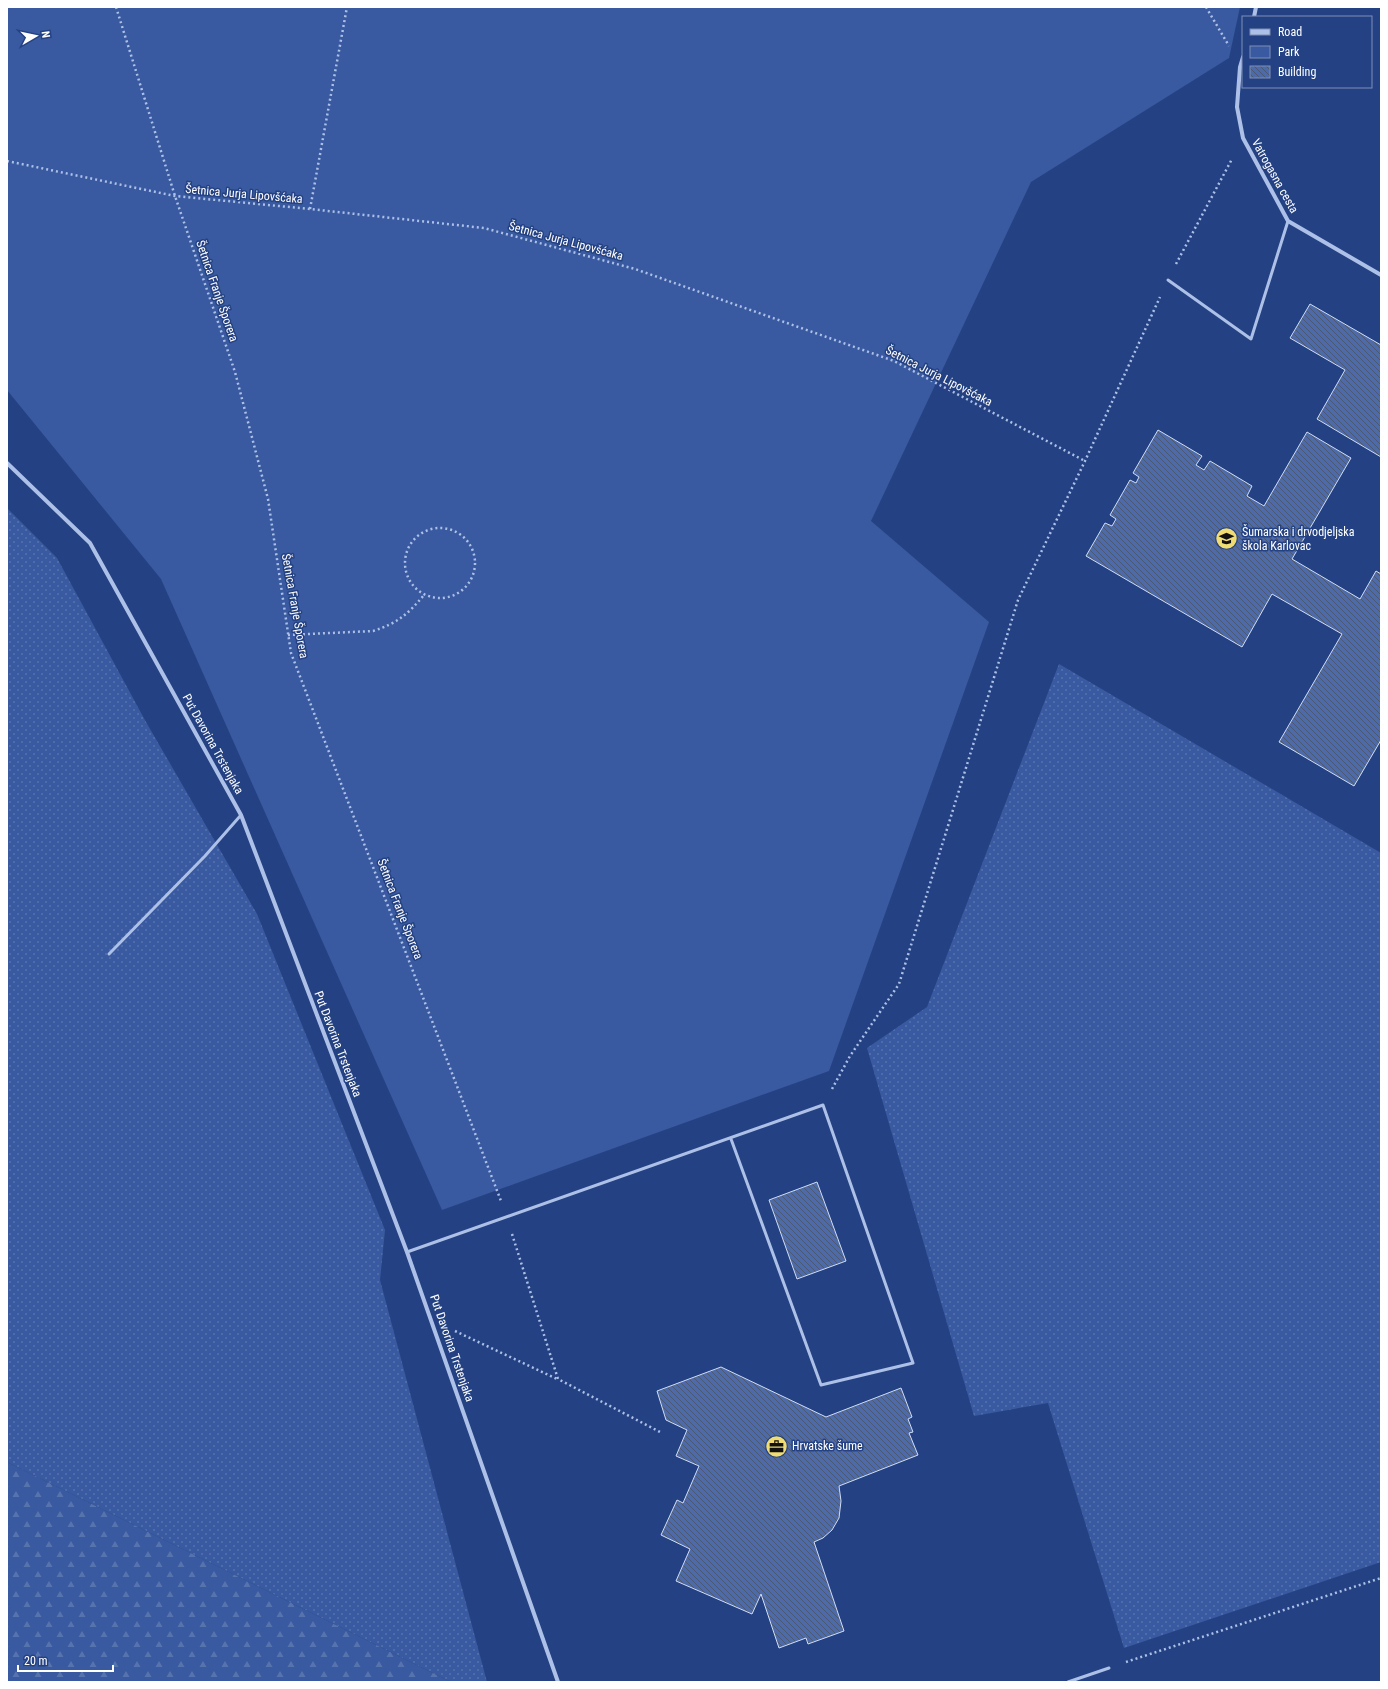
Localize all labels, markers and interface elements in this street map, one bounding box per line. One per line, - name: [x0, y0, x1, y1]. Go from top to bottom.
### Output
- north arrow: [16, 16, 56, 56]
- legend: [1242, 16, 1372, 88]
- text: Road: [1278, 25, 1302, 39]
- text: N: [38, 30, 52, 39]
- text: Park: [1278, 45, 1300, 59]
- text: Building: [1278, 65, 1316, 79]
- street label: Vatrogasna cesta: [1249, 136, 1301, 216]
- street label: Šetnica Jurja Lipovšćaka: [185, 181, 304, 206]
- street label: Šetnica Jurja Lipovšćaka: [507, 218, 625, 263]
- street label: Šetnica Franje Šporera: [193, 238, 242, 344]
- street label: Šetnica Jurja Lipovšćaka: [883, 342, 995, 409]
- place label: Šumarska i drvodjeljska škola Karlovac: [1242, 524, 1355, 553]
- school or university icon: Šumarska i drvodjeljska škola Karlovac: [1214, 526, 1240, 552]
- street label: Šetnica Franje Šporera: [279, 552, 312, 660]
- street label: Put Davorina Trstenjaka: [180, 691, 246, 797]
- street label: Šetnica Franje Šporera: [374, 857, 427, 961]
- street label: Put Davorina Trstenjaka: [311, 989, 365, 1099]
- street label: Put Davorina Trstenjaka: [427, 1293, 477, 1404]
- office icon: Hrvatske šume: [763, 1433, 789, 1459]
- place label: Hrvatske šume: [792, 1439, 863, 1453]
- scale bar: [18, 1647, 113, 1673]
- text: 20 m: [24, 1654, 48, 1668]

